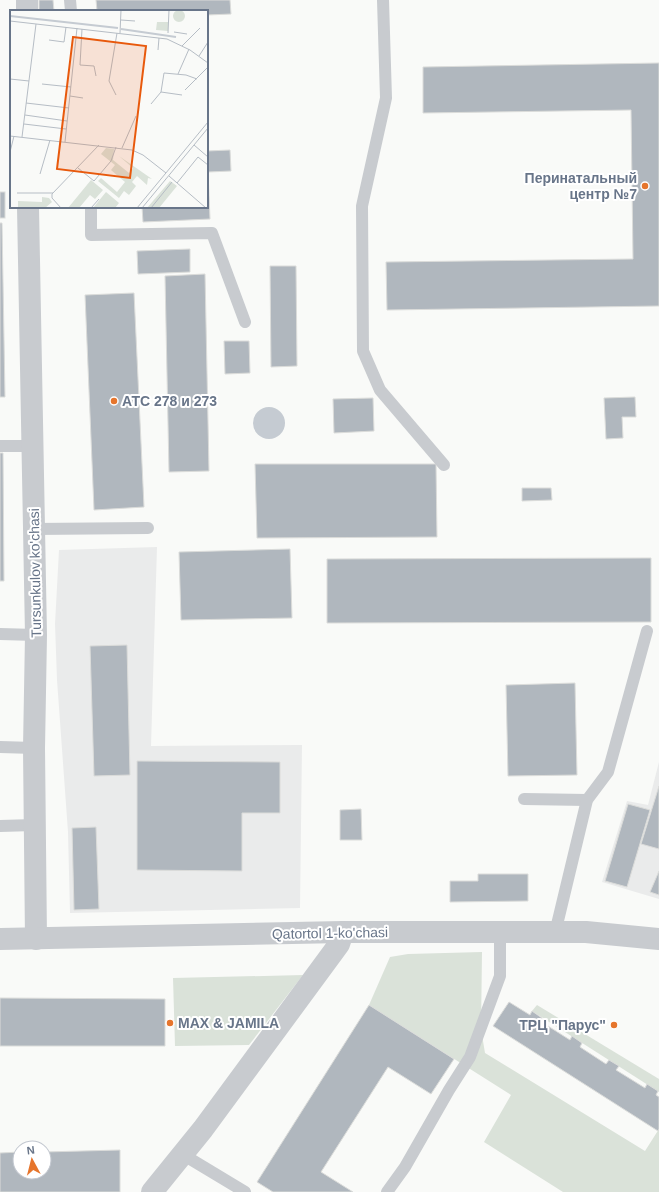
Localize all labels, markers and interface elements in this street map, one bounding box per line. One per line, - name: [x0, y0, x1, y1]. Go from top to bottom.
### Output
- inset map: [10, 10, 208, 208]
- place label: Перинатальный центр №7: [525, 170, 637, 202]
- marker: Перинатальный центр №7: [640, 181, 650, 191]
- place label: АТС 278 и 273: [122, 393, 217, 409]
- marker: АТС 278 и 273: [109, 396, 119, 406]
- street label: Tursunkulov ko'chasi: [26, 508, 44, 638]
- street label: Qatortol 1-ko'chasi: [272, 924, 388, 942]
- place label: MAX & JAMILA: [178, 1015, 279, 1031]
- place label: ТРЦ "Парус": [519, 1017, 606, 1033]
- marker: MAX & JAMILA: [165, 1018, 175, 1028]
- marker: ТРЦ "Парус": [609, 1020, 619, 1030]
- north arrow: [12, 1140, 52, 1180]
- text: N: [26, 1144, 36, 1157]

